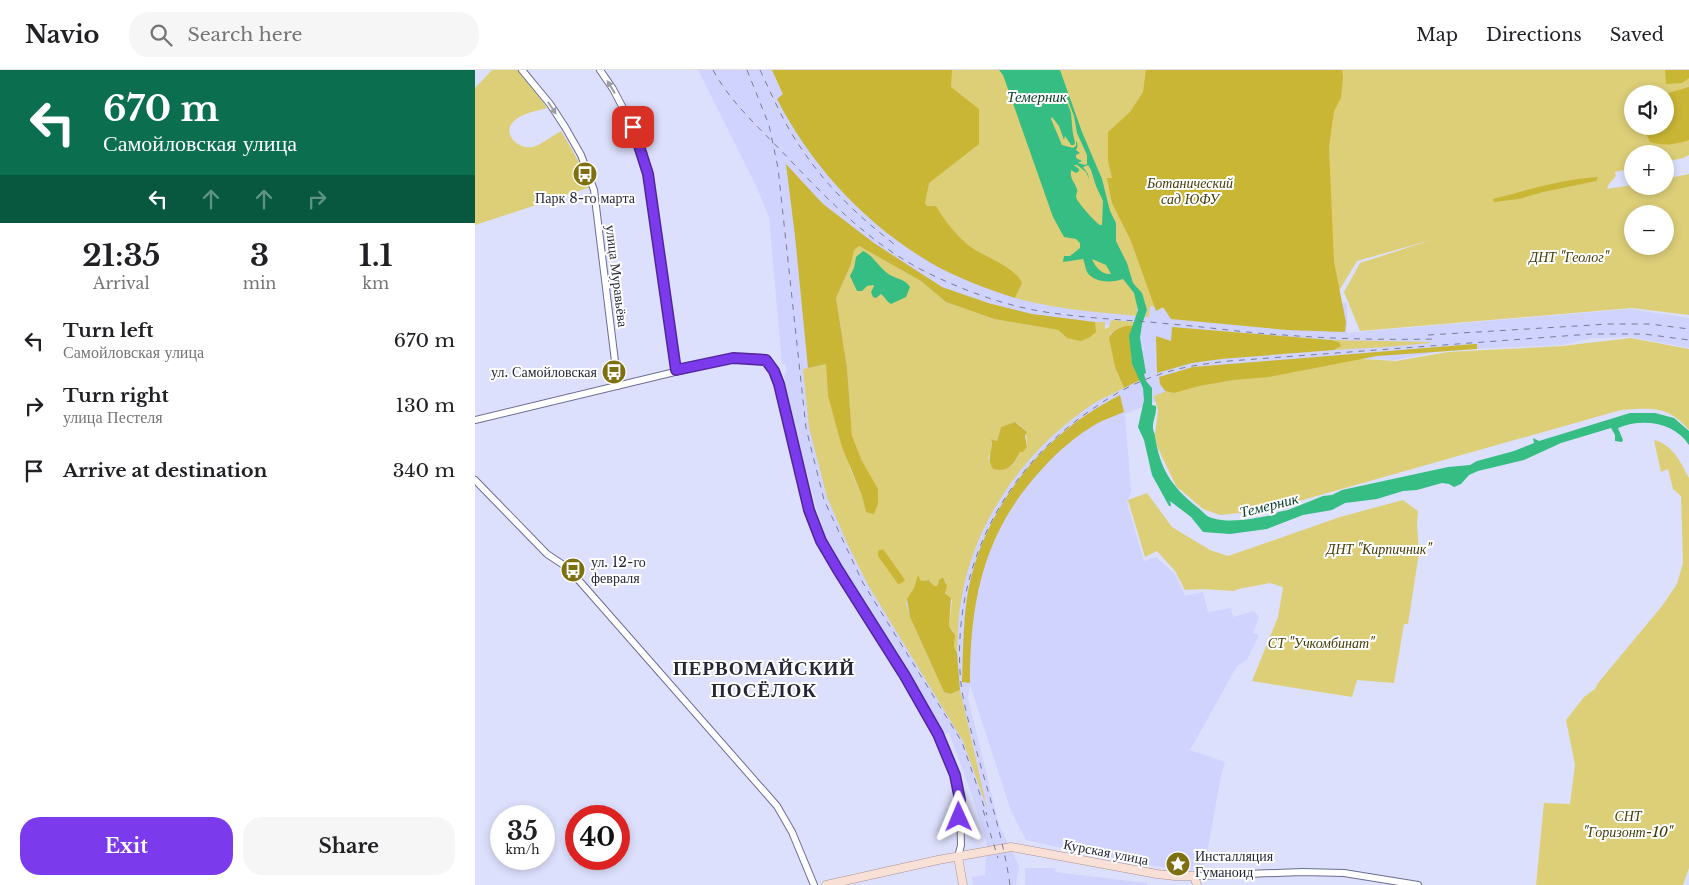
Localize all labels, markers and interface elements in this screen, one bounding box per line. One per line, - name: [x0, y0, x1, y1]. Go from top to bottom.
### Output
- search box: [129, 12, 479, 57]
- text: Navio: [25, 20, 99, 49]
- icon: search: [147, 21, 175, 49]
- text: Search here: [187, 23, 302, 46]
- text: Map: [1416, 24, 1458, 46]
- text: Directions: [1486, 24, 1582, 46]
- text: Saved: [1610, 24, 1664, 46]
- one-way arrow: [606, 80, 615, 93]
- map controls: [1624, 85, 1674, 255]
- button: sound: [1624, 85, 1674, 135]
- text: 670 m: [103, 87, 219, 130]
- water label: Темерник: [1007, 87, 1068, 106]
- icon: left: [20, 90, 85, 155]
- one-way arrow: [547, 101, 557, 115]
- pin: [612, 106, 654, 148]
- icon: arrive: [619, 113, 647, 141]
- text: Самойловская улица: [103, 130, 297, 157]
- button: +: [1624, 145, 1674, 195]
- bus stop icon: Парк 8-го марта: [572, 161, 598, 187]
- park label: Ботанический сад ЮФУ: [1146, 174, 1233, 208]
- icon: left: [144, 185, 172, 213]
- icon: ahead: [197, 185, 225, 213]
- icon: ahead: [250, 185, 278, 213]
- icon: right: [303, 185, 331, 213]
- place label: Парк 8-го марта: [535, 189, 636, 207]
- button: −: [1624, 205, 1674, 255]
- street label: улица Муравьёва: [602, 224, 632, 329]
- text: 21:35: [82, 237, 160, 274]
- text: 3: [250, 237, 269, 274]
- text: 1.1: [359, 237, 393, 274]
- park label: ДНТ "Геолог": [1527, 248, 1610, 266]
- text: Arrival: [93, 273, 150, 293]
- text: min: [243, 273, 276, 293]
- text: km: [362, 273, 389, 293]
- text: Turn left: [63, 319, 154, 342]
- icon: left: [20, 327, 48, 355]
- text: 670 m: [394, 329, 455, 352]
- text: Самойловская улица: [63, 342, 204, 362]
- bus stop icon: ул. Самойловская: [601, 359, 627, 385]
- place label: ул. Самойловская: [491, 363, 598, 381]
- text: Turn right: [63, 384, 169, 407]
- icon: right: [20, 392, 48, 420]
- text: 130 m: [395, 394, 455, 417]
- text: улица Пестеля: [63, 407, 163, 427]
- icon: arrive: [20, 457, 48, 485]
- text: Arrive at destination: [63, 459, 267, 482]
- text: 340 m: [393, 459, 455, 482]
- water label: Темерник: [1238, 488, 1301, 521]
- park label: ДНТ "Кирпичник": [1325, 540, 1432, 558]
- place label: ул. 12-го февраля: [591, 553, 646, 587]
- bus stop icon: ул. 12-го февраля: [560, 557, 586, 583]
- park label: СТ "Учкомбинат": [1268, 634, 1375, 652]
- district label: ПЕРВОМАЙСКИЙ ПОСЁЛОК: [673, 657, 855, 702]
- position arrow: [932, 790, 984, 842]
- speed limit sign: 40: [565, 805, 630, 870]
- park label: СНТ "Горизонт-10": [1583, 807, 1674, 841]
- text: 35: [507, 816, 538, 847]
- button: Exit: [20, 817, 233, 875]
- button: Share: [243, 817, 455, 875]
- street label: Курская улица: [1062, 835, 1151, 869]
- text: km/h: [505, 842, 540, 857]
- place label: Инсталляция Гуманоид: [1195, 847, 1274, 881]
- place icon: Инсталляция Гуманоид: [1165, 851, 1191, 877]

